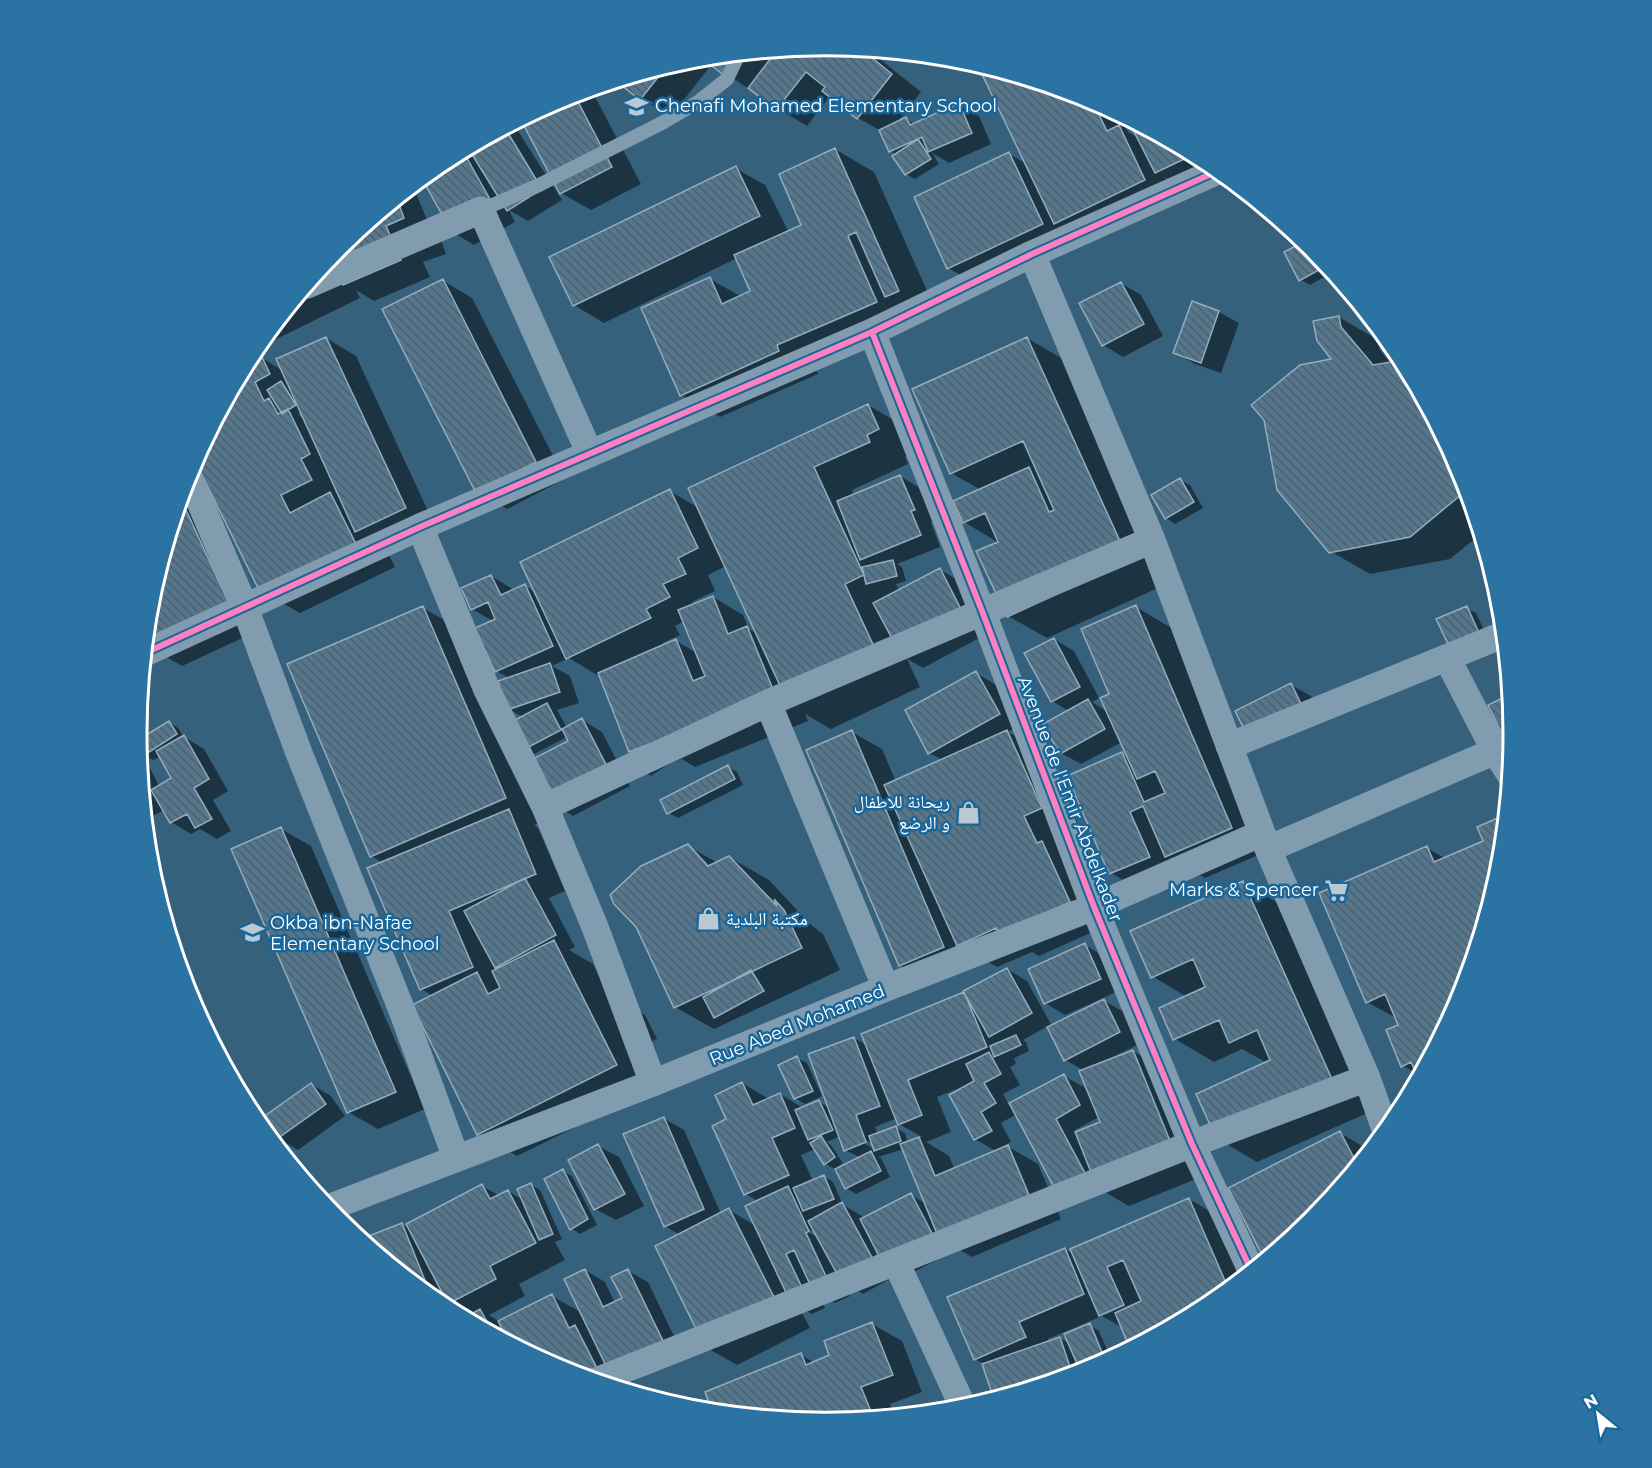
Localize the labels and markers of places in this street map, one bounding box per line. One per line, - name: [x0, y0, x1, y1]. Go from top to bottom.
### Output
- school or university icon: Chenafi Mohamed Elementary School: [624, 93, 650, 119]
- place label: Chenafi Mohamed Elementary School: [655, 95, 997, 117]
- place label: ريحانة للاطفال و الرضع: [854, 791, 950, 835]
- shop icon: ريحانة للاطفال و الرضع: [955, 799, 981, 825]
- supermarket icon: Marks & Spencer: [1324, 877, 1350, 903]
- place label: Marks & Spencer: [1169, 879, 1319, 901]
- shop icon: مكتبة البلدية: [695, 906, 721, 932]
- place label: مكتبة البلدية: [726, 908, 808, 930]
- place label: Okba ibn-Nafae Elementary School: [270, 912, 440, 955]
- school or university icon: Okba ibn-Nafae Elementary School: [239, 920, 265, 946]

